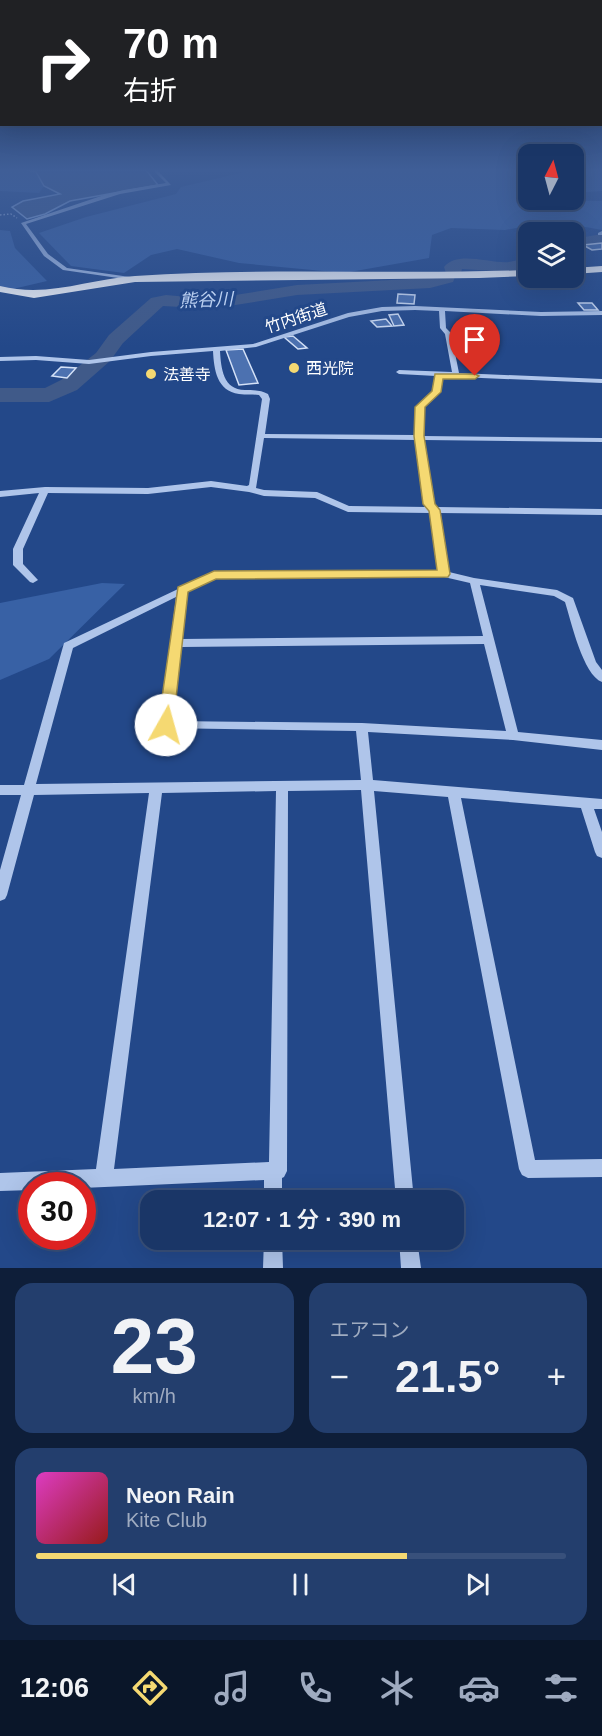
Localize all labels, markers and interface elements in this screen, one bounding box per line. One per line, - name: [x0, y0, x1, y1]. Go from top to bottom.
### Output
- text: 70 m: [123, 20, 219, 67]
- icon: right: [24, 24, 102, 102]
- text: 右折: [123, 76, 177, 106]
- north arrow: [518, 144, 584, 210]
- map controls: [518, 144, 584, 288]
- button: layers: [518, 222, 584, 288]
- water label: 熊谷川: [179, 289, 235, 311]
- street label: 竹内街道: [263, 300, 329, 336]
- pin: [449, 314, 500, 376]
- icon: arrive: [458, 323, 491, 356]
- place label: 西光院: [306, 360, 354, 377]
- marker: 西光院: [287, 361, 301, 375]
- place label: 法善寺: [163, 366, 211, 383]
- marker: 法善寺: [144, 367, 158, 381]
- position arrow: [134, 693, 198, 757]
- speed limit sign: 30: [18, 1172, 96, 1250]
- text: 12:07 · 1 分 · 390 m: [203, 1207, 401, 1232]
- text: 23: [111, 1302, 198, 1390]
- text: エアコン: [330, 1319, 410, 1341]
- text: 21.5°: [395, 1351, 501, 1402]
- text: −: [330, 1358, 349, 1395]
- text: +: [547, 1358, 566, 1395]
- text: km/h: [133, 1385, 176, 1407]
- text: Neon Rain: [126, 1483, 235, 1508]
- text: Kite Club: [126, 1509, 207, 1531]
- icon: previous: [108, 1568, 141, 1601]
- icon: pause: [284, 1568, 317, 1601]
- icon: next: [461, 1568, 494, 1601]
- icon: directions: [129, 1667, 171, 1709]
- icon: music: [211, 1667, 253, 1709]
- icon: phone: [294, 1667, 336, 1709]
- icon: climate: [376, 1667, 418, 1709]
- icon: car: [458, 1667, 500, 1709]
- icon: filters: [540, 1667, 582, 1709]
- text: 12:06: [20, 1673, 89, 1703]

